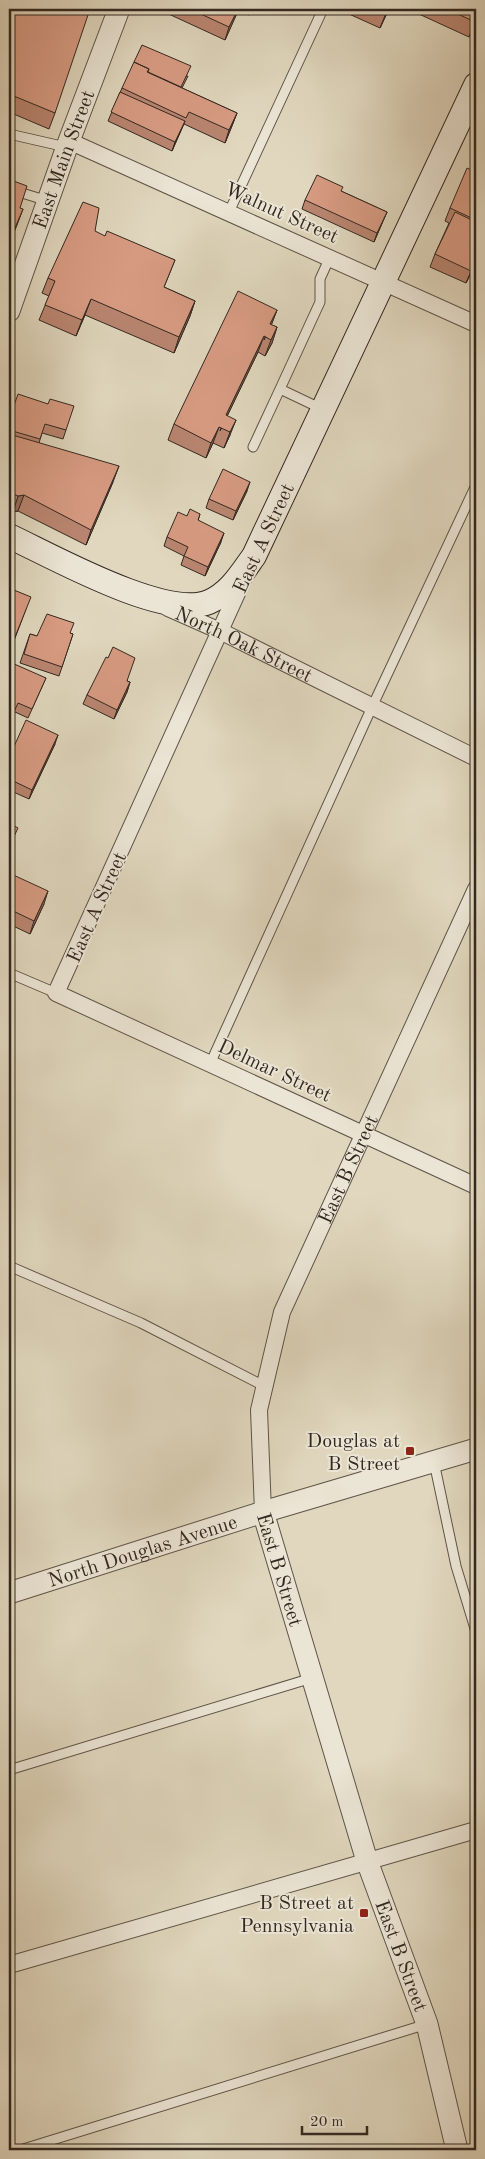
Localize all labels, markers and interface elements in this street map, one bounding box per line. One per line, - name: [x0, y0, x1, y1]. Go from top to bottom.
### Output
- street label: East Main Street: [31, 88, 99, 232]
- street label: Walnut Street: [221, 180, 341, 248]
- street label: East A Street: [231, 481, 299, 597]
- street label: North Oak Street: [171, 604, 315, 687]
- street label: East A Street: [65, 849, 131, 966]
- street label: Delmar Street: [214, 1037, 334, 1107]
- street label: East B Street: [316, 1112, 383, 1227]
- place label: Douglas at B Street: [307, 1432, 400, 1475]
- marker: Douglas at B Street: [404, 1445, 416, 1457]
- street label: East B Street: [252, 1511, 305, 1629]
- street label: North Douglas Avenue: [46, 1513, 240, 1592]
- place label: B Street at Pennsylvania: [240, 1894, 354, 1937]
- street label: East B Street: [370, 1898, 430, 2015]
- marker: B Street at Pennsylvania: [358, 1907, 370, 1919]
- scale bar: [302, 2104, 368, 2136]
- text: 20 m: [310, 2115, 344, 2130]

